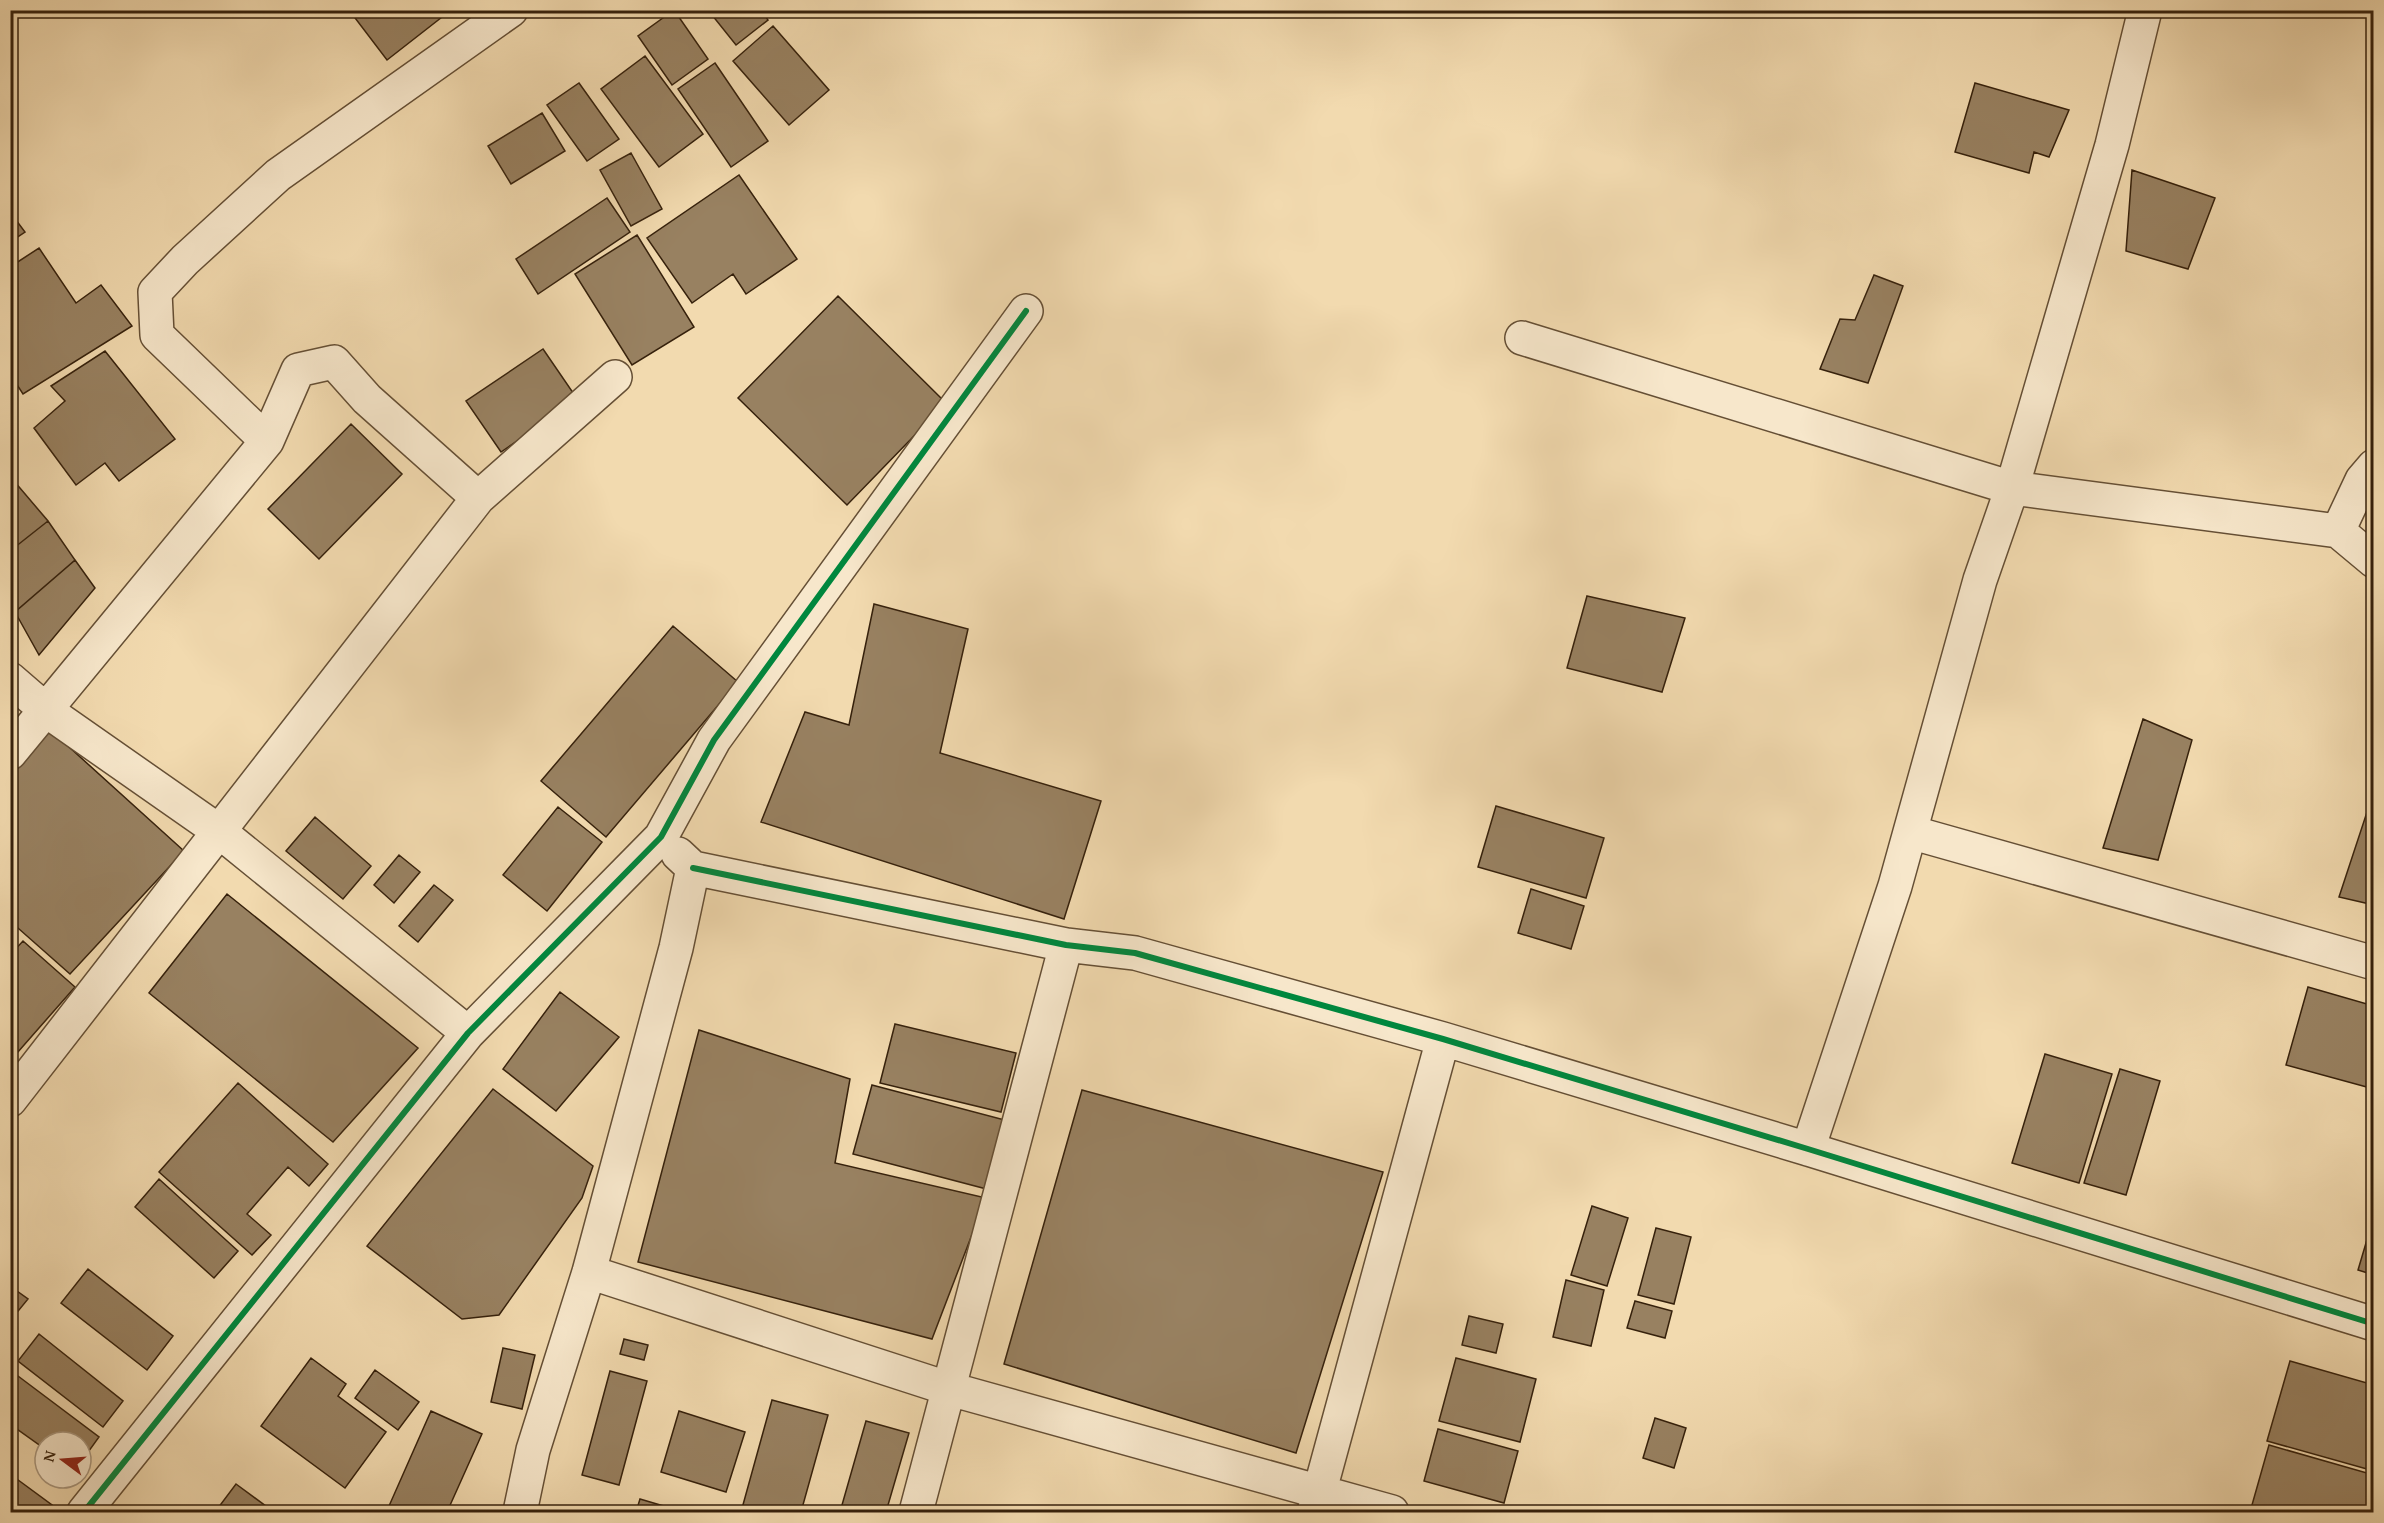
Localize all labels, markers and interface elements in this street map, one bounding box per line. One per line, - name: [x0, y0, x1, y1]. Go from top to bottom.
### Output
- north arrow: [33, 1430, 93, 1490]
- text: N: [36, 1447, 62, 1464]

